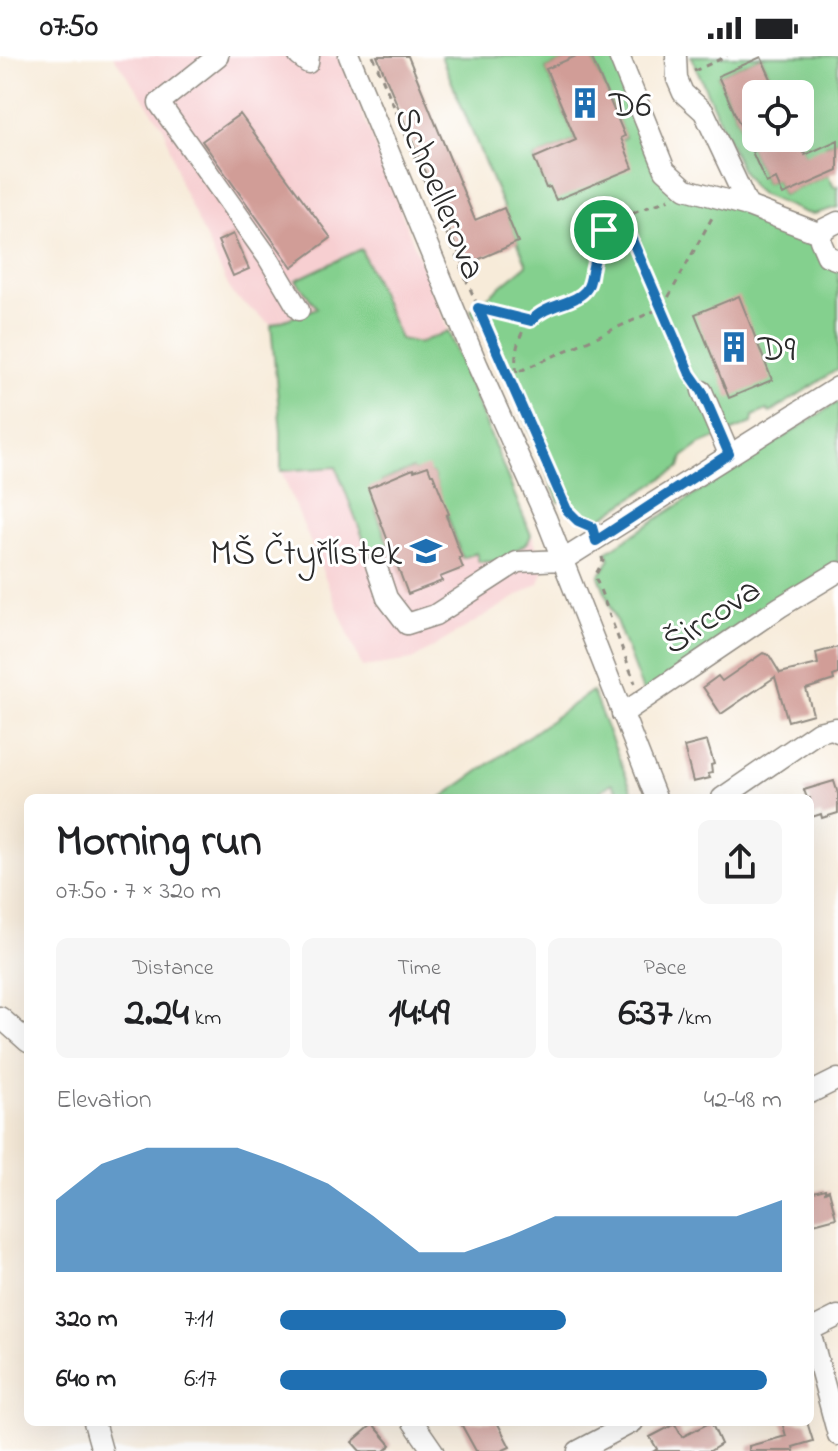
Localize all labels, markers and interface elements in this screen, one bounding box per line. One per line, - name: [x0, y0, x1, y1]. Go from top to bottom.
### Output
- text: 07:50: [40, 6, 98, 50]
- map controls: [742, 80, 814, 152]
- button: locate: [742, 80, 814, 152]
- place label: D6: [608, 81, 651, 134]
- building icon: D6: [568, 86, 602, 120]
- street label: Schoellerova: [378, 99, 498, 288]
- pin: [570, 196, 638, 264]
- icon: arrive: [582, 208, 626, 252]
- place label: D9: [757, 325, 795, 378]
- building icon: D9: [717, 330, 751, 364]
- place label: MŠ Čtyřlístek: [210, 529, 402, 582]
- school or university icon: MŠ Čtyřlístek: [409, 534, 443, 568]
- street label: Šircova: [653, 565, 772, 670]
- text: Morning run: [56, 811, 262, 875]
- button: share: [698, 820, 782, 904]
- text: 07:50 · 7 × 320 m: [56, 873, 221, 911]
- text: Distance: [132, 953, 214, 985]
- text: Time: [397, 953, 441, 985]
- text: Pace: [644, 953, 686, 985]
- text: 2.24: [125, 985, 189, 1044]
- text: 14:49: [388, 985, 450, 1044]
- text: 6:37: [618, 985, 672, 1044]
- text: km: [189, 1003, 221, 1035]
- text: /km: [672, 1003, 712, 1035]
- text: Elevation: [56, 1082, 152, 1120]
- text: 42–48 m: [704, 1082, 782, 1120]
- text: 320 m: [56, 1301, 118, 1339]
- text: 7:11: [184, 1301, 213, 1339]
- text: 640 m: [56, 1361, 116, 1399]
- text: 6:17: [184, 1361, 217, 1399]

